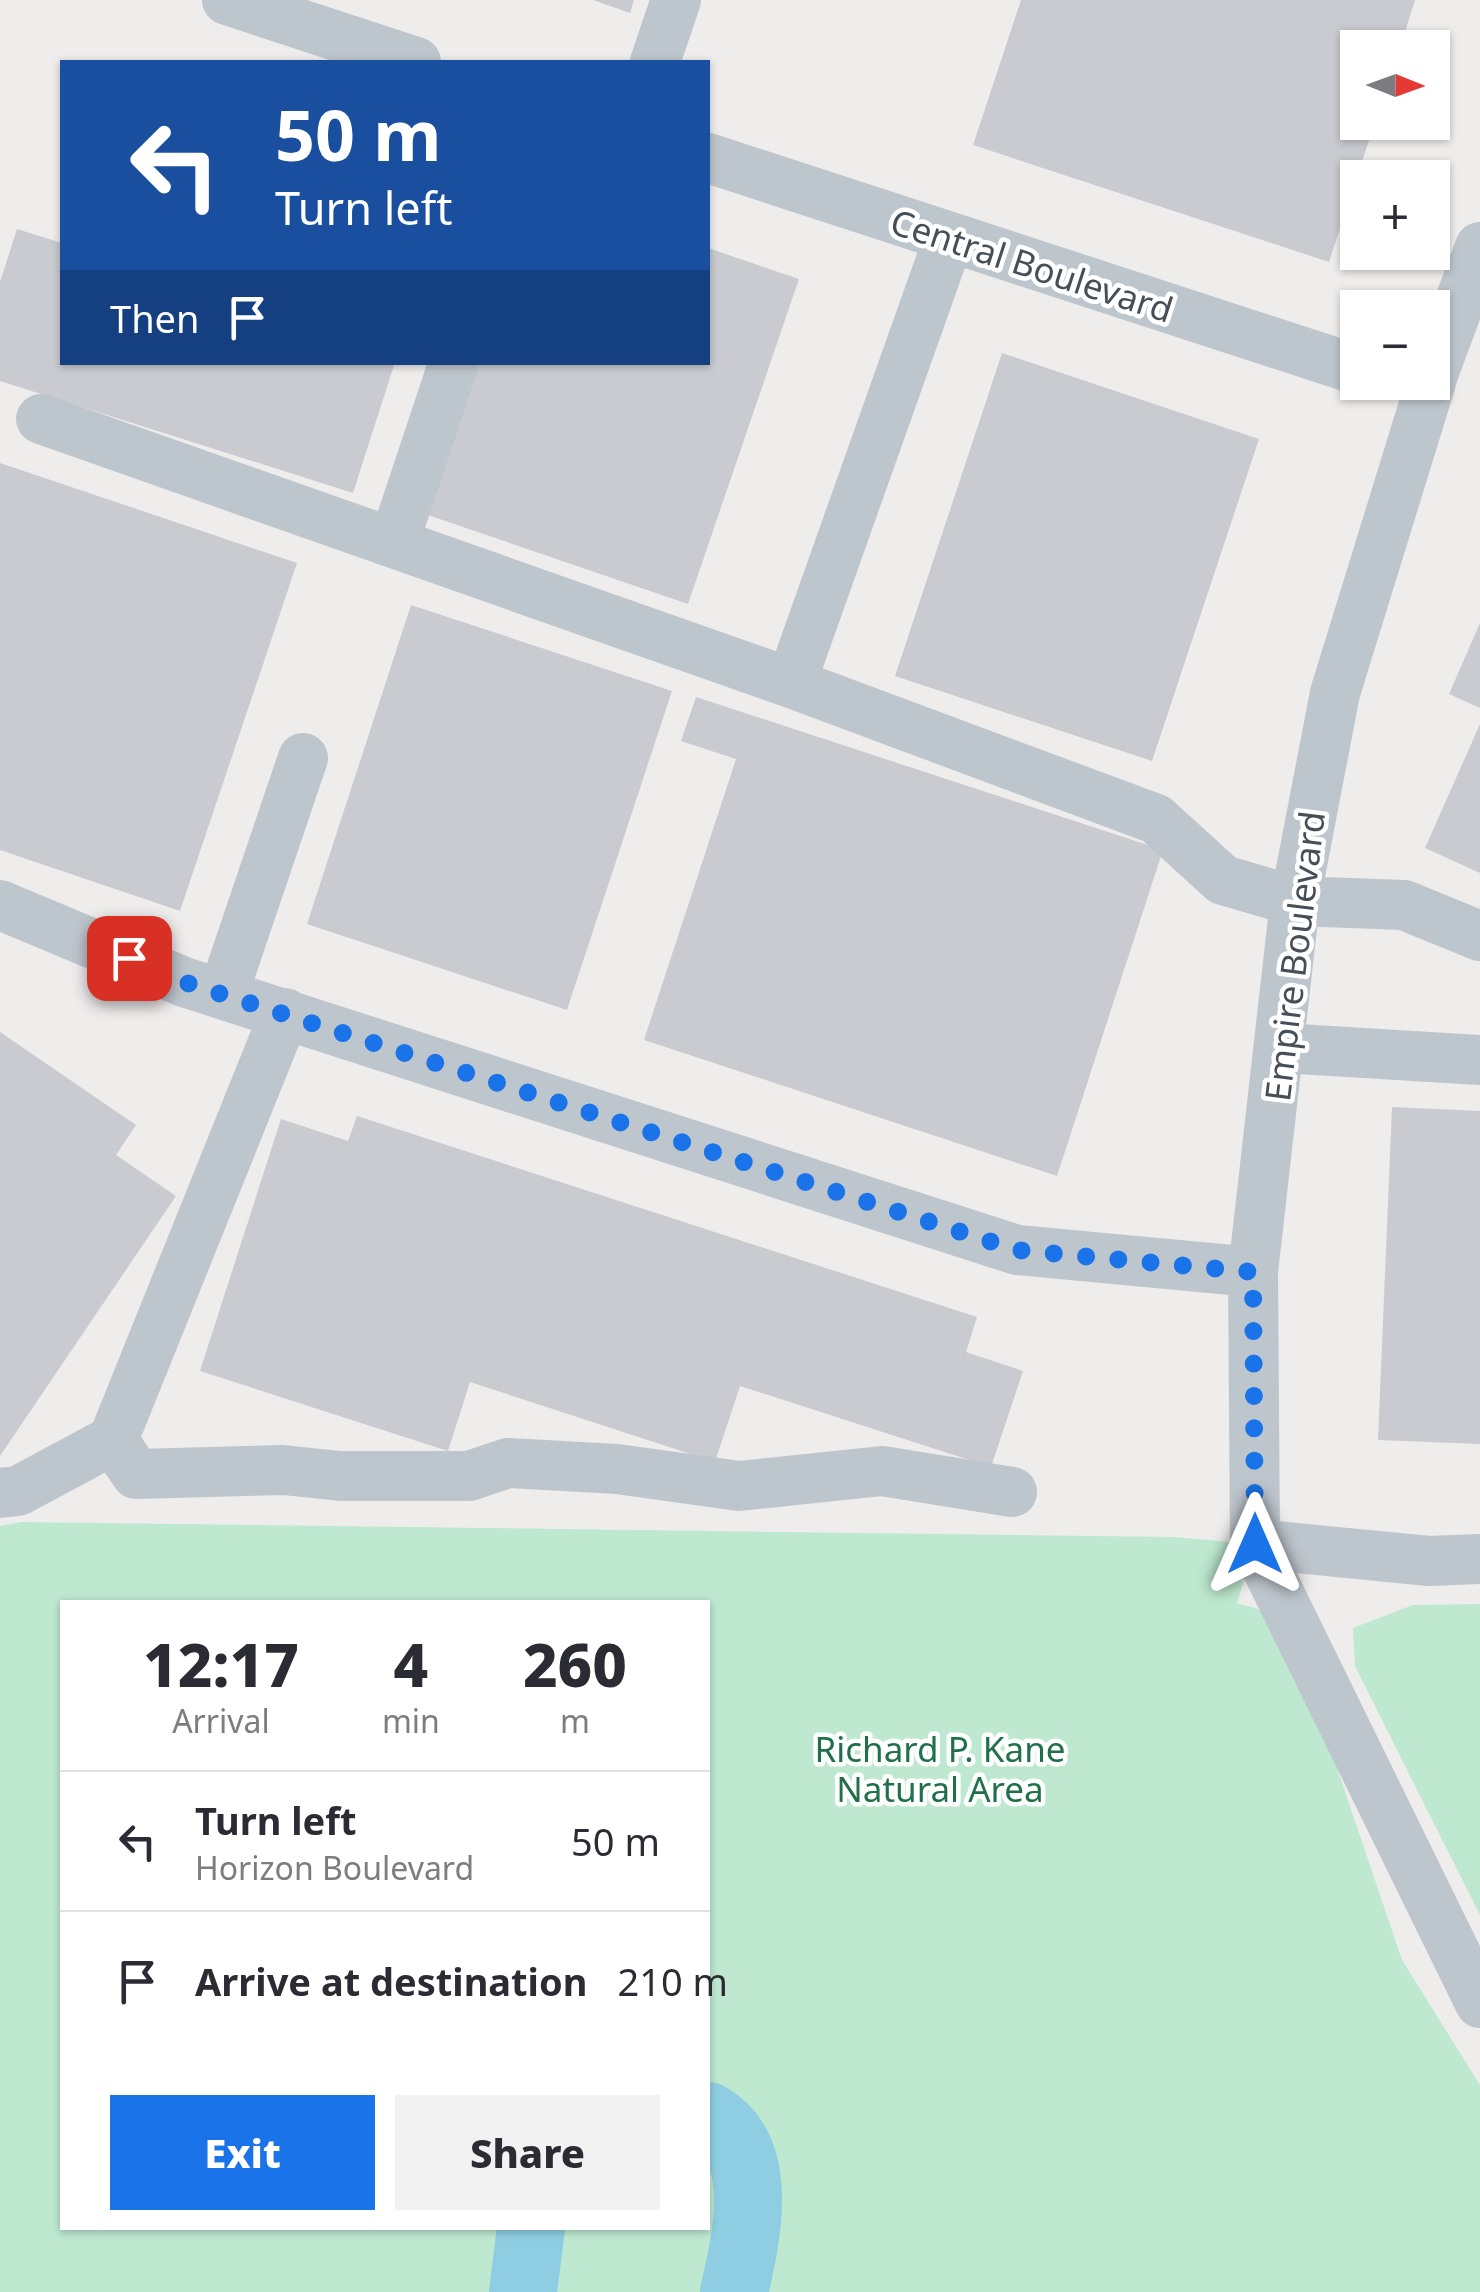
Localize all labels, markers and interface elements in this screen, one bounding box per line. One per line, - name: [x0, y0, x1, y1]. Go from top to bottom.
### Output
- north arrow: [1340, 30, 1450, 140]
- map controls: [1340, 30, 1450, 400]
- text: 50 m: [275, 86, 442, 182]
- icon: left: [110, 100, 240, 230]
- button: +: [1340, 160, 1450, 270]
- text: Turn left: [275, 177, 452, 238]
- street label: Central Boulevard: [885, 197, 1179, 333]
- icon: arrive: [220, 290, 275, 345]
- button: −: [1340, 290, 1450, 400]
- text: Then: [110, 292, 200, 344]
- street label: Empire Boulevard: [1253, 808, 1335, 1104]
- pin: [87, 916, 172, 1001]
- icon: arrive: [102, 931, 157, 986]
- position arrow: [1203, 1492, 1307, 1596]
- text: 12:17: [143, 1623, 299, 1705]
- text: 4: [394, 1623, 428, 1705]
- text: 260: [523, 1623, 627, 1705]
- text: Arrival: [172, 1699, 270, 1742]
- text: min: [382, 1699, 440, 1742]
- text: m: [560, 1699, 590, 1742]
- park label: Richard P. Kane Natural Area: [814, 1725, 1066, 1812]
- text: Turn left: [195, 1794, 357, 1846]
- icon: left: [110, 1814, 165, 1869]
- text: 50 m: [571, 1815, 660, 1867]
- text: Horizon Boulevard: [195, 1846, 474, 1889]
- icon: arrive: [110, 1954, 165, 2009]
- text: Arrive at destination: [195, 1955, 587, 2007]
- text: 210 m: [617, 1955, 728, 2007]
- button: Exit: [110, 2095, 375, 2210]
- button: Share: [395, 2095, 660, 2210]

